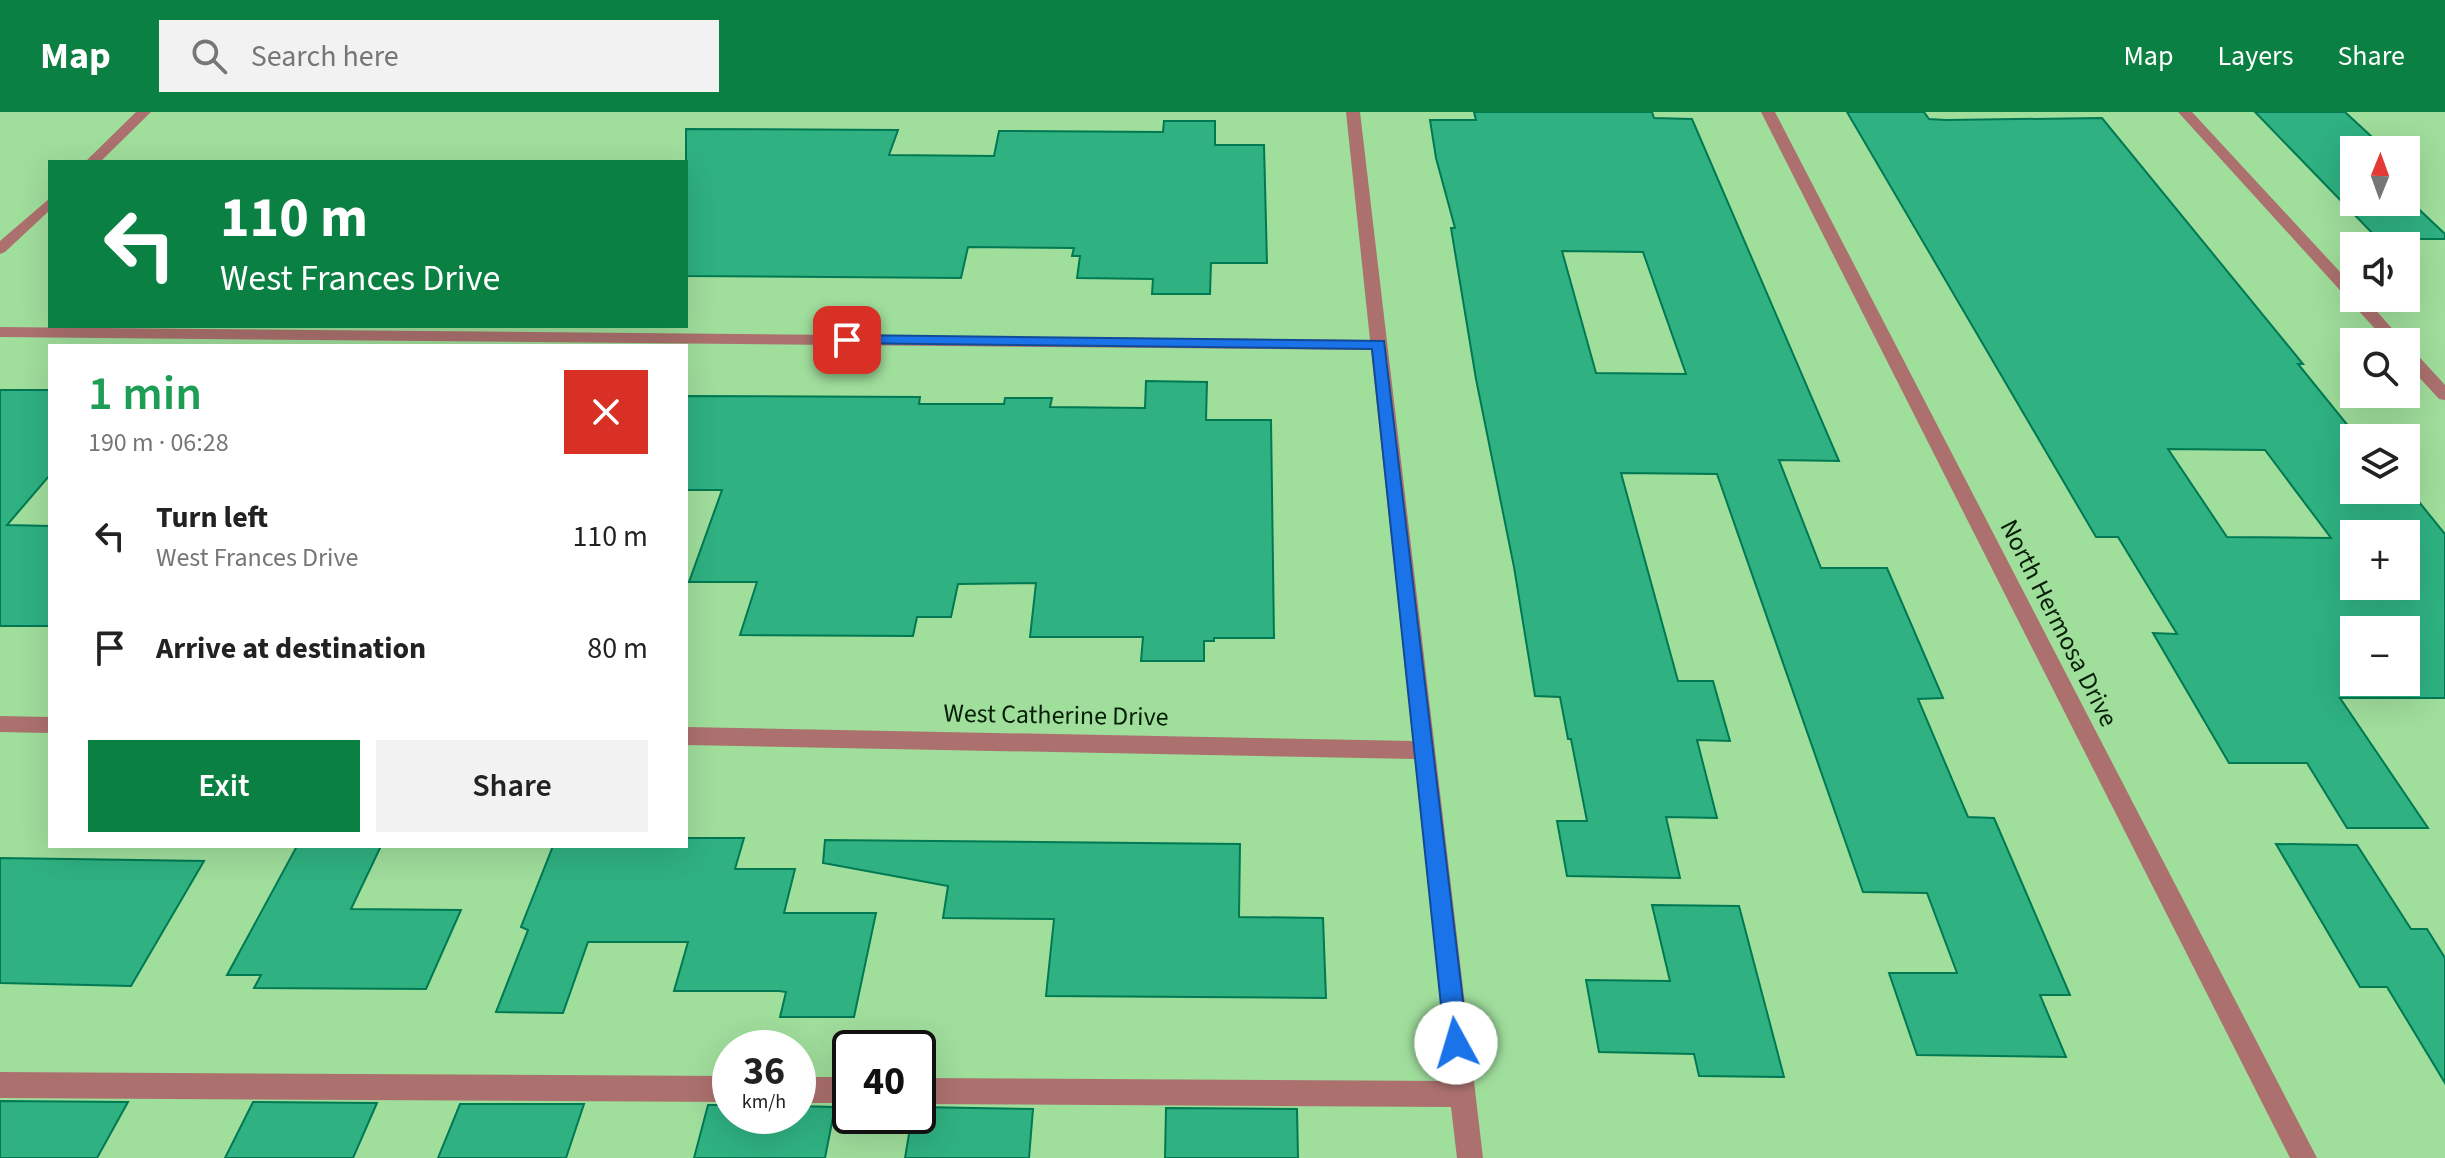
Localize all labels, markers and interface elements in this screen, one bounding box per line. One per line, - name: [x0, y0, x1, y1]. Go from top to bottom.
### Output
- search box: [159, 20, 719, 92]
- text: Map: [40, 29, 111, 83]
- icon: search: [187, 34, 231, 78]
- text: Search here: [251, 35, 399, 78]
- text: Map: [2123, 36, 2173, 76]
- text: Layers: [2217, 36, 2293, 76]
- text: Share: [2337, 36, 2405, 76]
- north arrow: [2340, 136, 2420, 216]
- map controls: [2340, 136, 2420, 696]
- text: 110 m: [220, 179, 368, 258]
- icon: left: [88, 192, 192, 296]
- button: sound: [2340, 232, 2420, 312]
- text: West Frances Drive: [220, 253, 500, 304]
- pin: [813, 306, 881, 374]
- icon: arrive: [825, 318, 869, 362]
- button: search: [2340, 328, 2420, 408]
- text: 1 min: [88, 360, 202, 428]
- button: close: [564, 370, 648, 454]
- text: 190 m · 06:28: [88, 424, 229, 461]
- button: layers: [2340, 424, 2420, 504]
- text: Turn left: [156, 496, 268, 539]
- street label: North Hermosa Drive: [1991, 513, 2127, 733]
- icon: left: [88, 514, 132, 558]
- text: 110 m: [572, 515, 648, 558]
- button: +: [2340, 520, 2420, 600]
- text: West Frances Drive: [156, 539, 358, 576]
- button: −: [2340, 616, 2420, 696]
- icon: arrive: [88, 626, 132, 670]
- text: Arrive at destination: [156, 627, 426, 670]
- text: 80 m: [587, 627, 648, 670]
- street label: West Catherine Drive: [943, 695, 1169, 735]
- button: Exit: [88, 740, 360, 832]
- button: Share: [376, 740, 648, 832]
- position arrow: [1414, 1001, 1498, 1085]
- speed limit sign: 40: [832, 1030, 936, 1134]
- text: 36: [743, 1043, 785, 1100]
- text: km/h: [742, 1088, 786, 1116]

